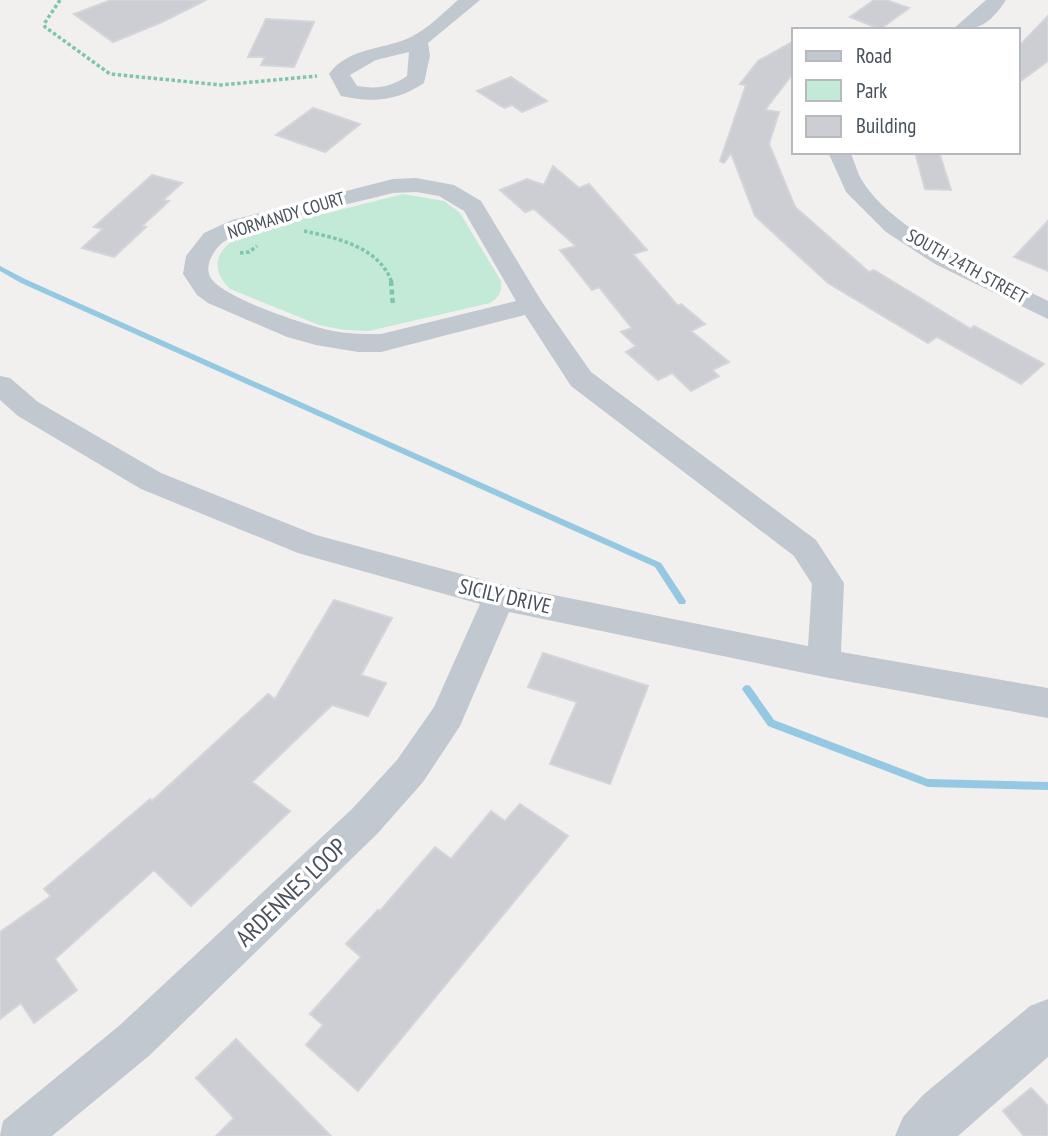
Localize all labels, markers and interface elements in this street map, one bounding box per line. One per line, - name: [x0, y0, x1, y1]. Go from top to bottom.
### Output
- legend: [792, 28, 1020, 154]
- text: Road: [856, 42, 892, 69]
- text: Park: [856, 77, 887, 104]
- text: Building: [856, 112, 916, 139]
- street label: NORMANDY COURT: [225, 186, 347, 244]
- street label: SOUTH 24TH STREET: [903, 223, 1031, 309]
- street label: SICILY DRIVE: [456, 572, 554, 620]
- street label: ARDENNES LOOP: [229, 831, 353, 953]

